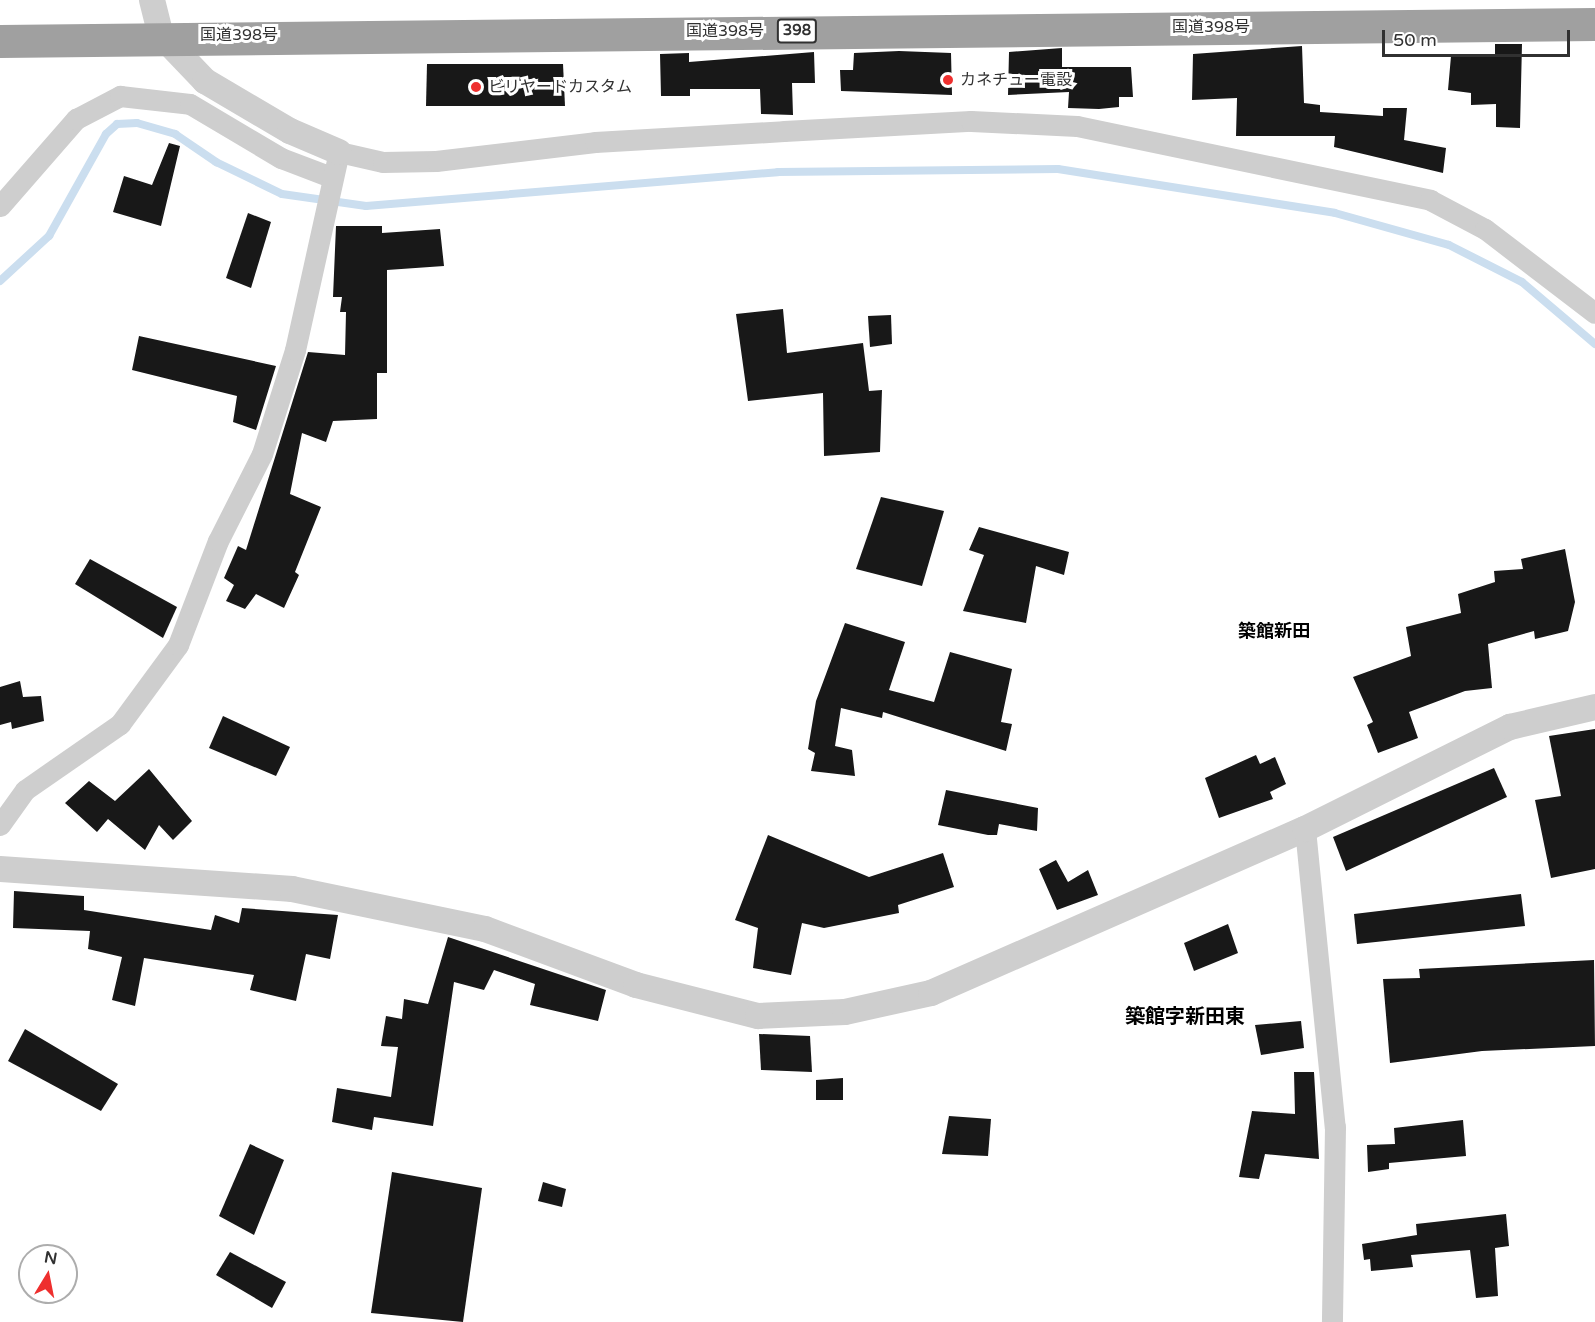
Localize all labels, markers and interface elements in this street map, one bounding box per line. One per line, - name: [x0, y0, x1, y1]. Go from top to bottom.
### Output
- street label: 国道398号: [1172, 17, 1250, 37]
- scale bar: [1385, 18, 1572, 56]
- road number: 398: [776, 19, 818, 43]
- street label: 国道398号: [686, 21, 764, 41]
- street label: 国道398号: [200, 25, 278, 45]
- text: 50 m: [1393, 29, 1437, 51]
- place label: カネチュー電設: [960, 70, 1072, 90]
- marker: カネチュー電設: [941, 73, 955, 87]
- place label: ビリヤードカスタム: [488, 77, 632, 97]
- marker: ビリヤードカスタム: [469, 80, 483, 94]
- district label: 築館新田: [1238, 620, 1310, 642]
- district label: 築館字新田東: [1125, 1005, 1245, 1029]
- north arrow: [18, 1244, 78, 1304]
- text: N: [43, 1247, 59, 1269]

